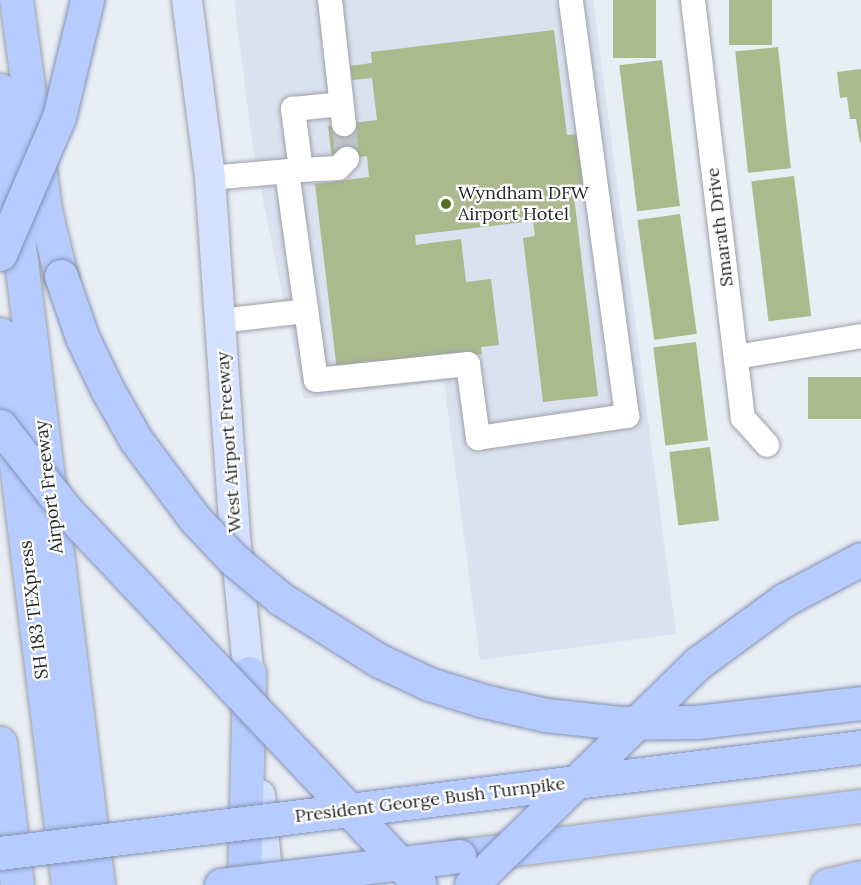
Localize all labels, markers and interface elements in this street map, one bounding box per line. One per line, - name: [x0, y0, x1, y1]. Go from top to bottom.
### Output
- street label: Smarath Drive: [702, 166, 738, 288]
- place label: Wyndham DFW Airport Hotel: [458, 183, 589, 226]
- marker: Wyndham DFW Airport Hotel: [439, 197, 453, 211]
- street label: West Airport Freeway: [212, 351, 246, 533]
- street label: Airport Freeway: [30, 419, 68, 555]
- street label: SH 183 TEXpress: [15, 539, 53, 681]
- street label: President George Bush Turnpike: [294, 773, 566, 827]

